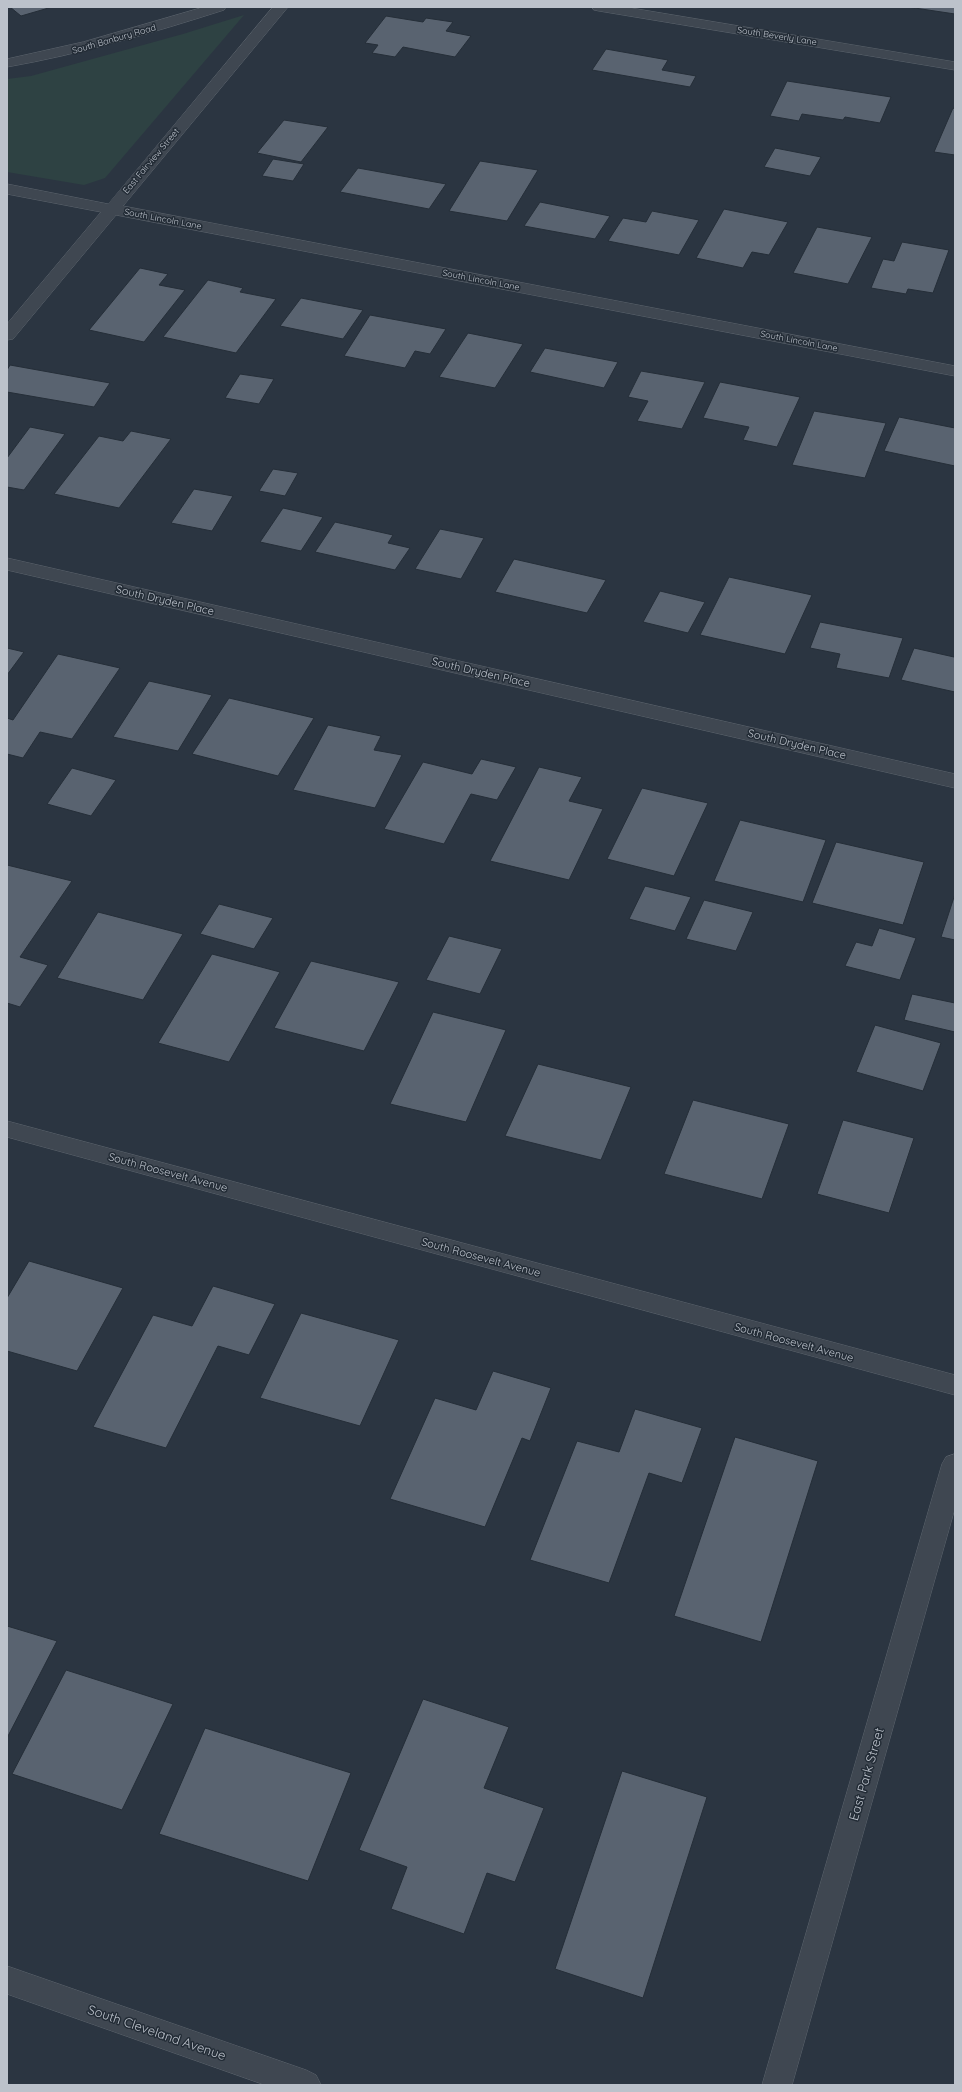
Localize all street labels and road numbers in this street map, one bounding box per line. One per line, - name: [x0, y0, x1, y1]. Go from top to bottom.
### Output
- street label: South Banbury Road: [71, 21, 157, 56]
- street label: South Beverly Lane: [736, 24, 818, 47]
- street label: East Fairview Street: [120, 126, 181, 196]
- street label: South Lincoln Lane: [124, 206, 203, 231]
- street label: South Lincoln Lane: [442, 267, 521, 292]
- street label: South Lincoln Lane: [760, 328, 839, 353]
- street label: South Dryden Place: [115, 582, 215, 618]
- street label: South Dryden Place: [431, 654, 531, 690]
- street label: South Dryden Place: [747, 726, 847, 762]
- street label: South Roosevelt Avenue: [107, 1149, 229, 1195]
- street label: South Roosevelt Avenue: [420, 1234, 542, 1280]
- street label: South Roosevelt Avenue: [733, 1319, 855, 1365]
- street label: East Park Street: [845, 1726, 887, 1822]
- street label: South Cleveland Avenue: [86, 2001, 228, 2063]

